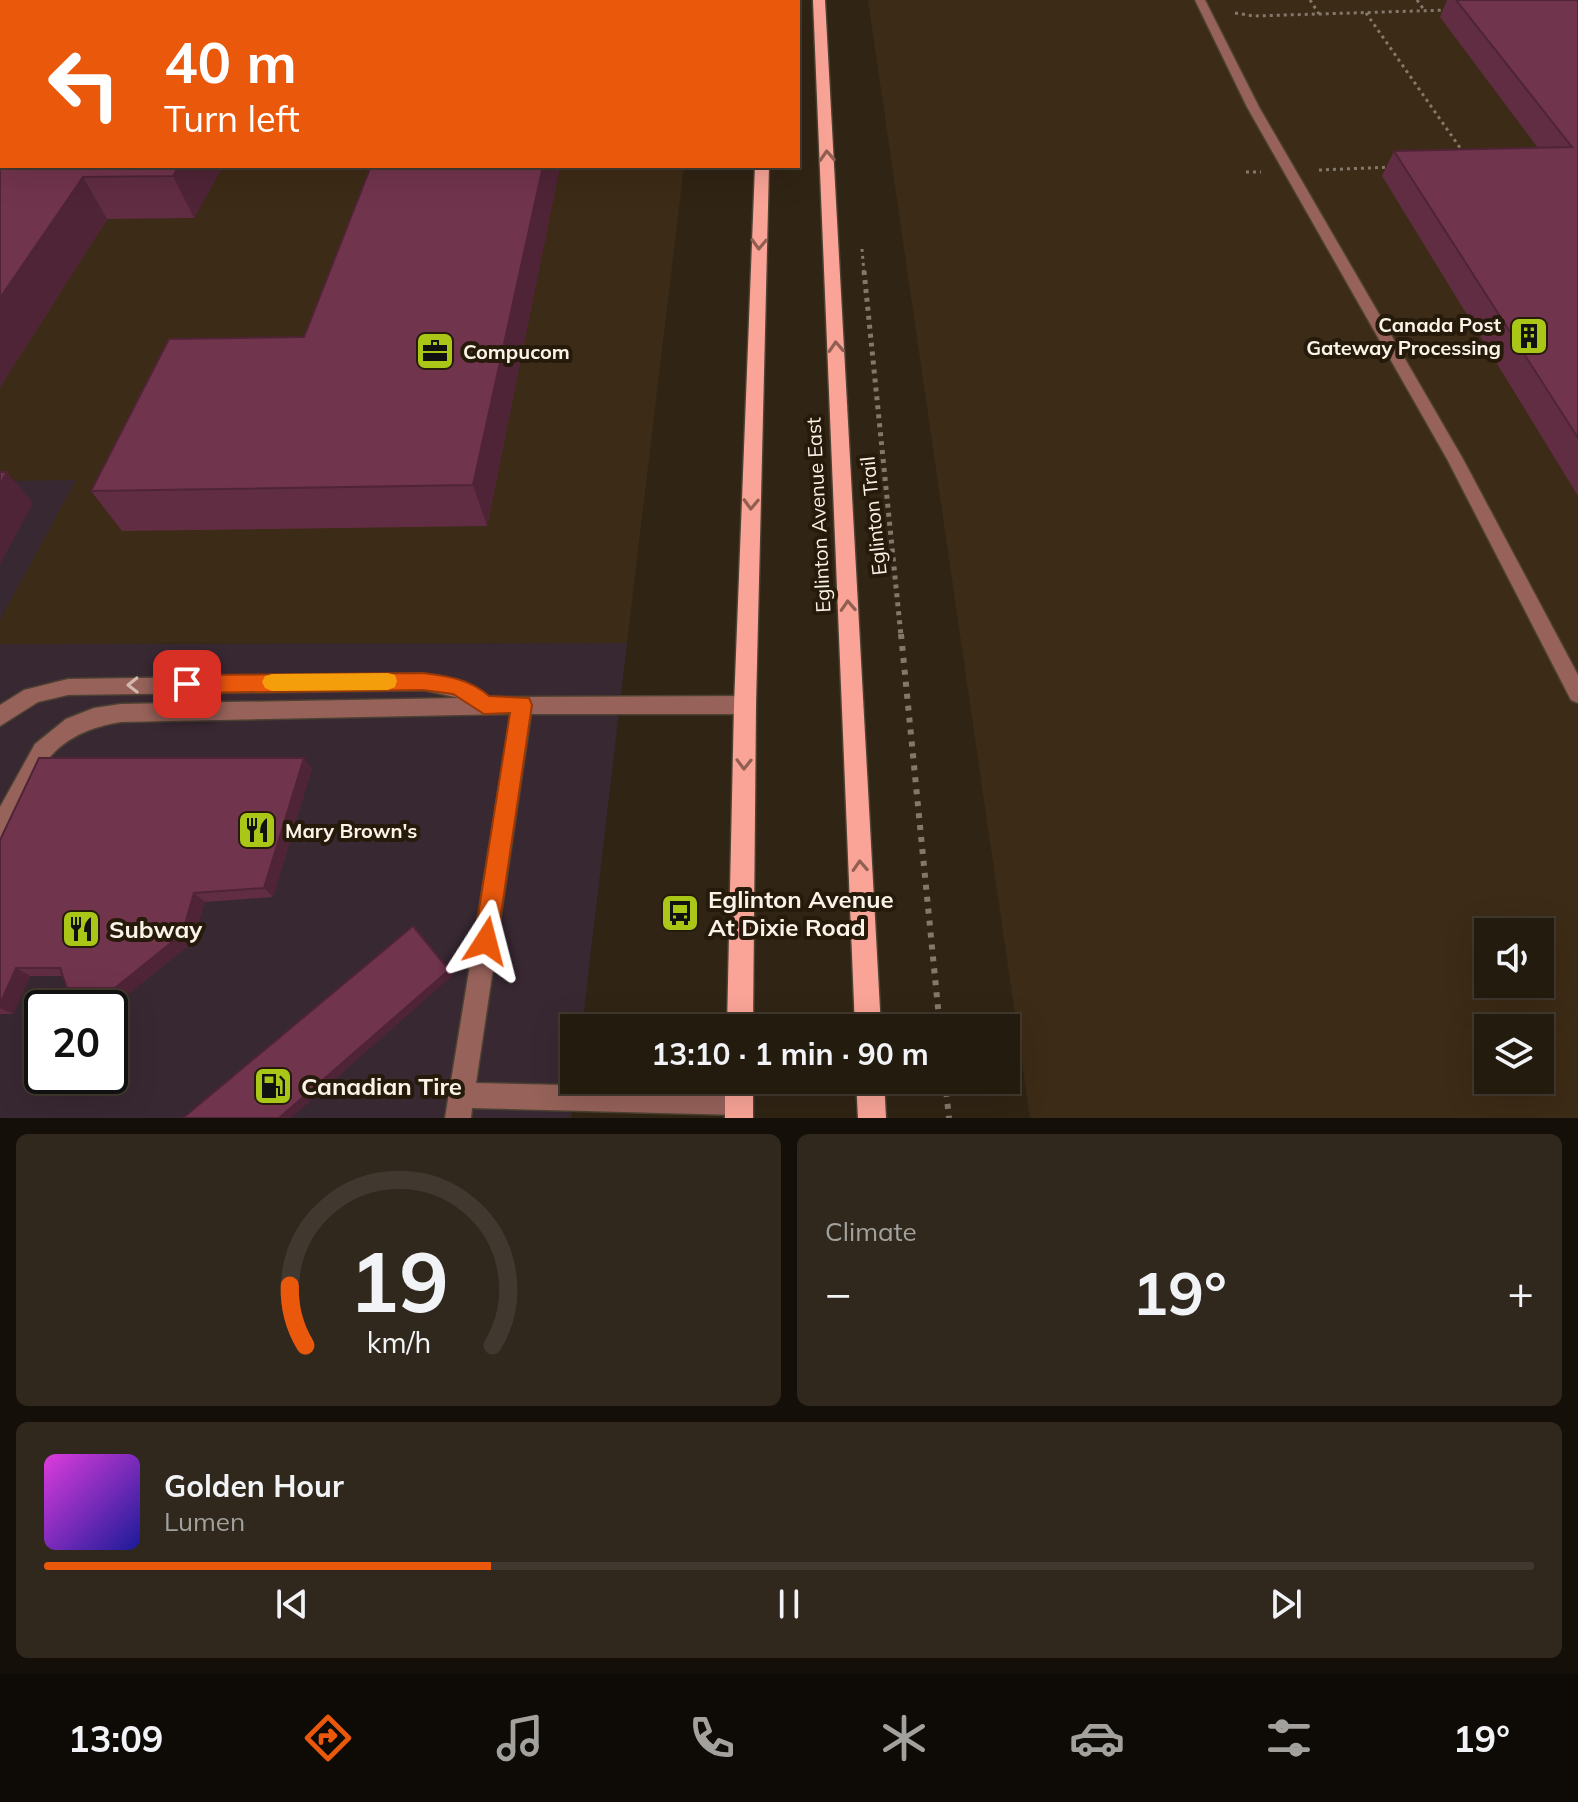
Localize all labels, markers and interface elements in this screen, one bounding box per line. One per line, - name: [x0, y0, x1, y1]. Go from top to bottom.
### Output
- text: 40 m: [164, 27, 297, 97]
- icon: left: [32, 32, 136, 136]
- text: Turn left: [164, 96, 300, 141]
- one-way arrow: [819, 149, 836, 162]
- one-way arrow: [751, 238, 768, 251]
- place label: Canada Post Gateway Processing: [1306, 312, 1501, 360]
- building icon: Canada Post Gateway Processing: [1508, 315, 1550, 357]
- office icon: Compucom: [414, 330, 456, 372]
- place label: Compucom: [463, 339, 570, 364]
- one-way arrow: [828, 340, 845, 353]
- street label: Eglinton Avenue East: [800, 417, 836, 613]
- street label: Eglinton Trail: [854, 455, 892, 577]
- one-way arrow: [743, 498, 760, 511]
- one-way arrow: [840, 599, 857, 612]
- pin: [153, 650, 221, 718]
- icon: arrive: [165, 662, 209, 706]
- one-way arrow: [126, 676, 139, 694]
- one-way arrow: [735, 758, 753, 771]
- restaurant icon: Mary Brown's: [236, 809, 278, 851]
- place label: Mary Brown's: [285, 818, 417, 843]
- one-way arrow: [852, 859, 869, 872]
- place label: Eglinton Avenue At Dixie Road: [708, 884, 894, 942]
- bus stop icon: Eglinton Avenue At Dixie Road: [659, 892, 701, 934]
- position arrow: [444, 899, 528, 983]
- restaurant icon: Subway: [60, 908, 102, 950]
- place label: Subway: [109, 914, 203, 944]
- map controls: [1474, 918, 1554, 1094]
- button: sound: [1474, 918, 1554, 998]
- speed limit sign: 20: [24, 990, 128, 1094]
- button: layers: [1474, 1014, 1554, 1094]
- text: 13:10 · 1 min · 90 m: [651, 1035, 929, 1073]
- fuel station icon: Canadian Tire: [252, 1065, 294, 1107]
- place label: Canadian Tire: [301, 1071, 462, 1101]
- text: Climate: [825, 1215, 917, 1248]
- text: 19: [349, 1228, 448, 1333]
- text: 19°: [1132, 1255, 1227, 1330]
- text: −: [825, 1265, 851, 1320]
- text: +: [1508, 1265, 1534, 1320]
- text: km/h: [366, 1324, 431, 1360]
- text: Golden Hour: [164, 1467, 344, 1505]
- text: Lumen: [164, 1505, 245, 1538]
- icon: previous: [270, 1582, 314, 1626]
- icon: pause: [767, 1582, 811, 1626]
- icon: next: [1264, 1582, 1308, 1626]
- icon: directions: [300, 1710, 356, 1766]
- icon: music: [492, 1710, 548, 1766]
- icon: phone: [684, 1710, 740, 1766]
- icon: climate: [876, 1710, 932, 1766]
- icon: car: [1069, 1710, 1125, 1766]
- icon: filters: [1261, 1710, 1317, 1766]
- text: 13:09: [68, 1716, 163, 1761]
- text: 19°: [1453, 1716, 1510, 1761]

